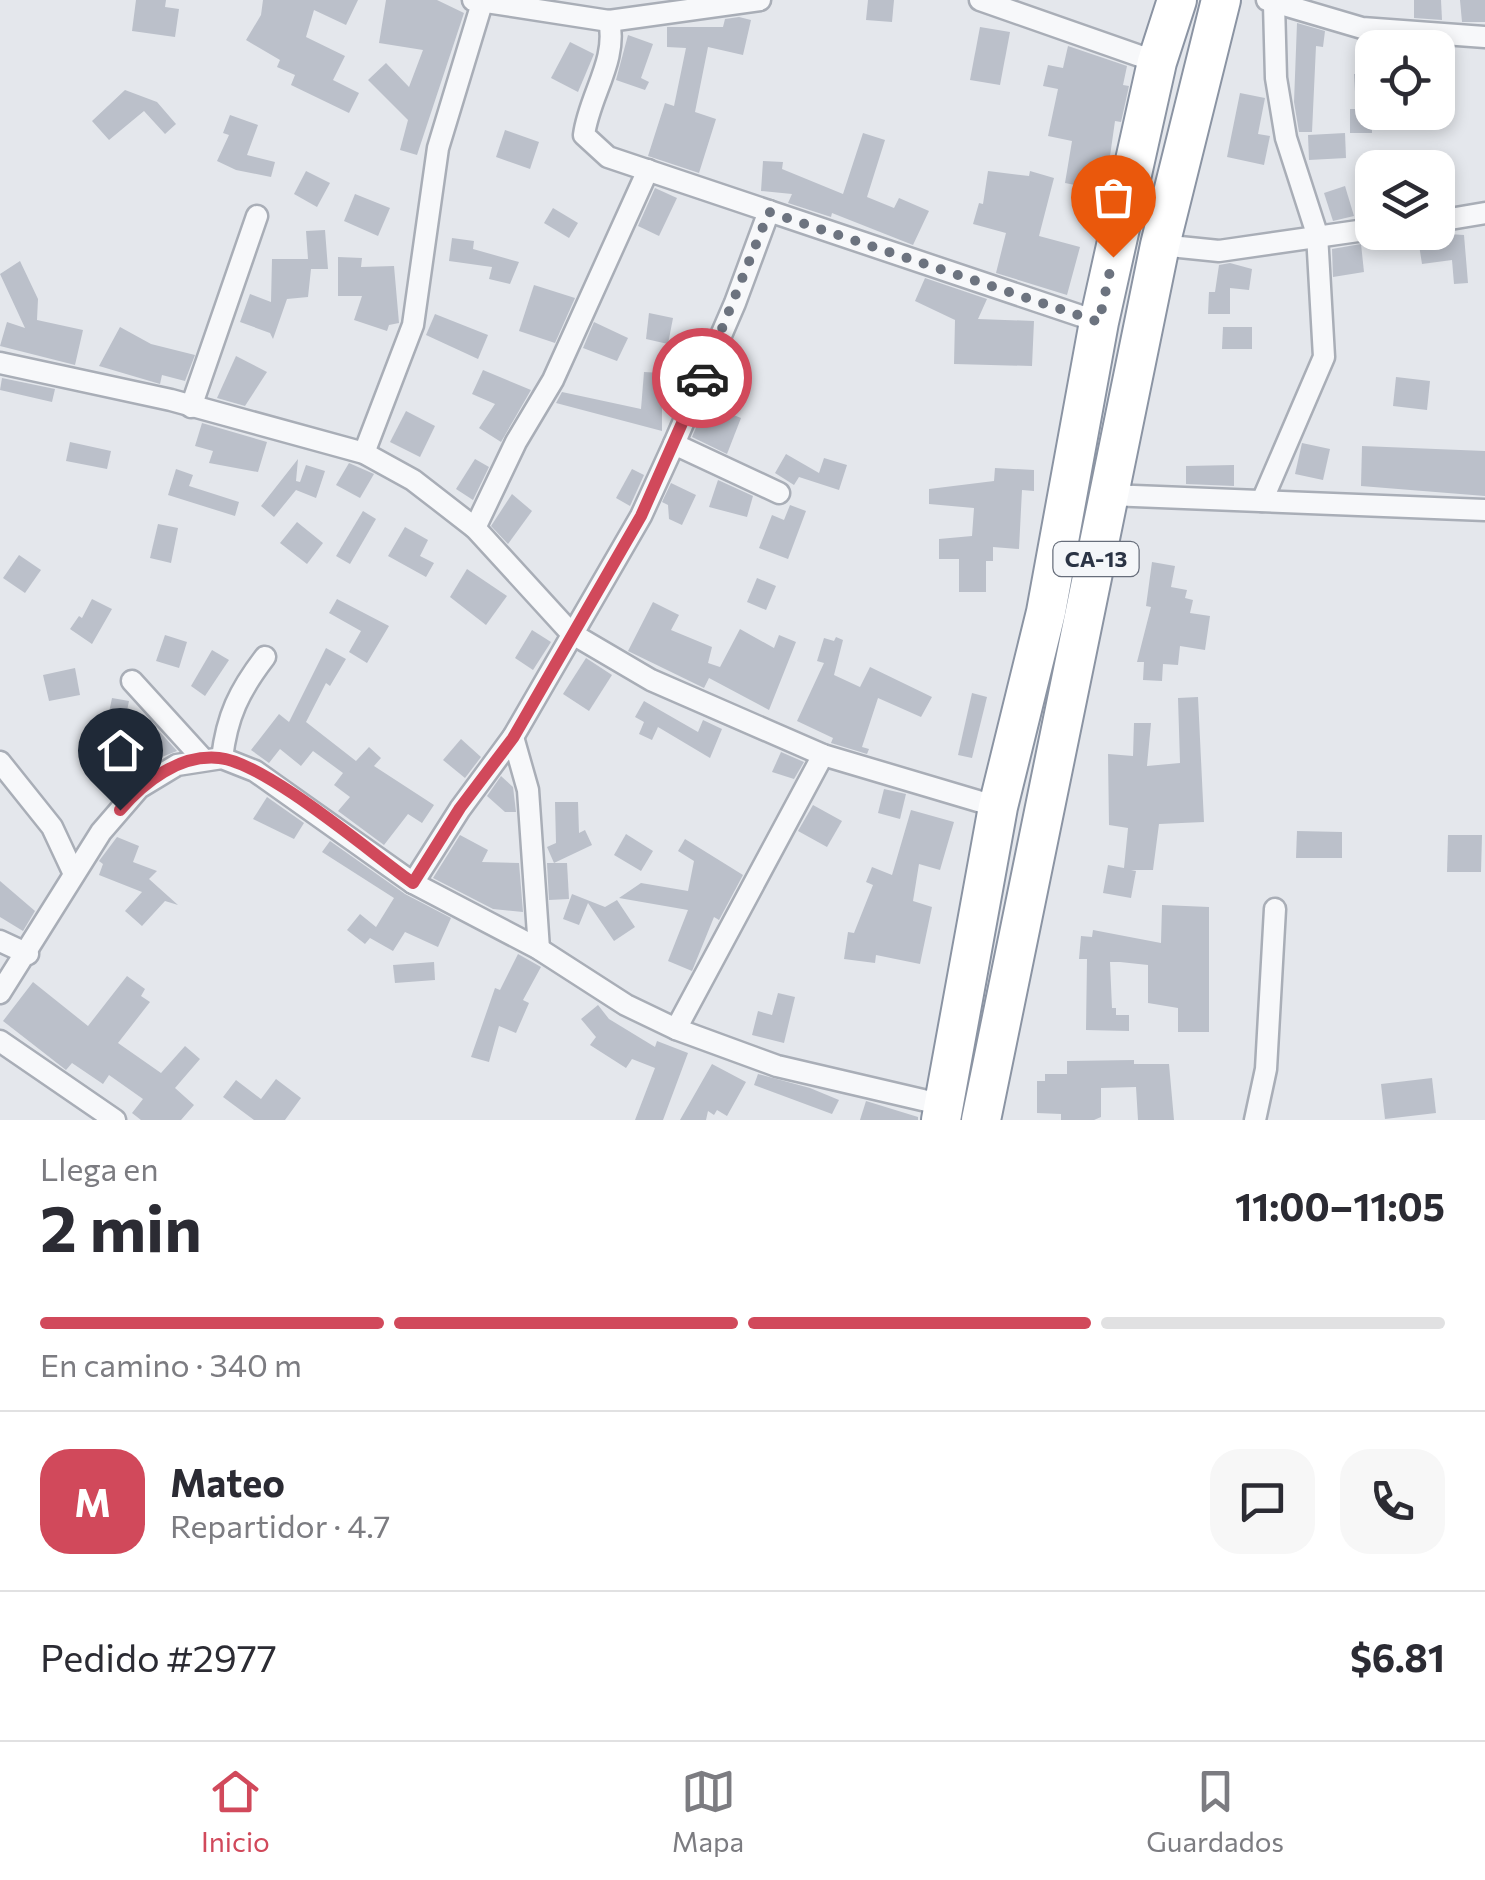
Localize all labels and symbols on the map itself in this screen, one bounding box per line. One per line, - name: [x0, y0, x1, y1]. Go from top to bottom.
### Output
- pin: [1071, 155, 1156, 258]
- courier: [652, 328, 752, 428]
- road number: CA-13: [1054, 542, 1138, 576]
- pin: [78, 708, 163, 811]

